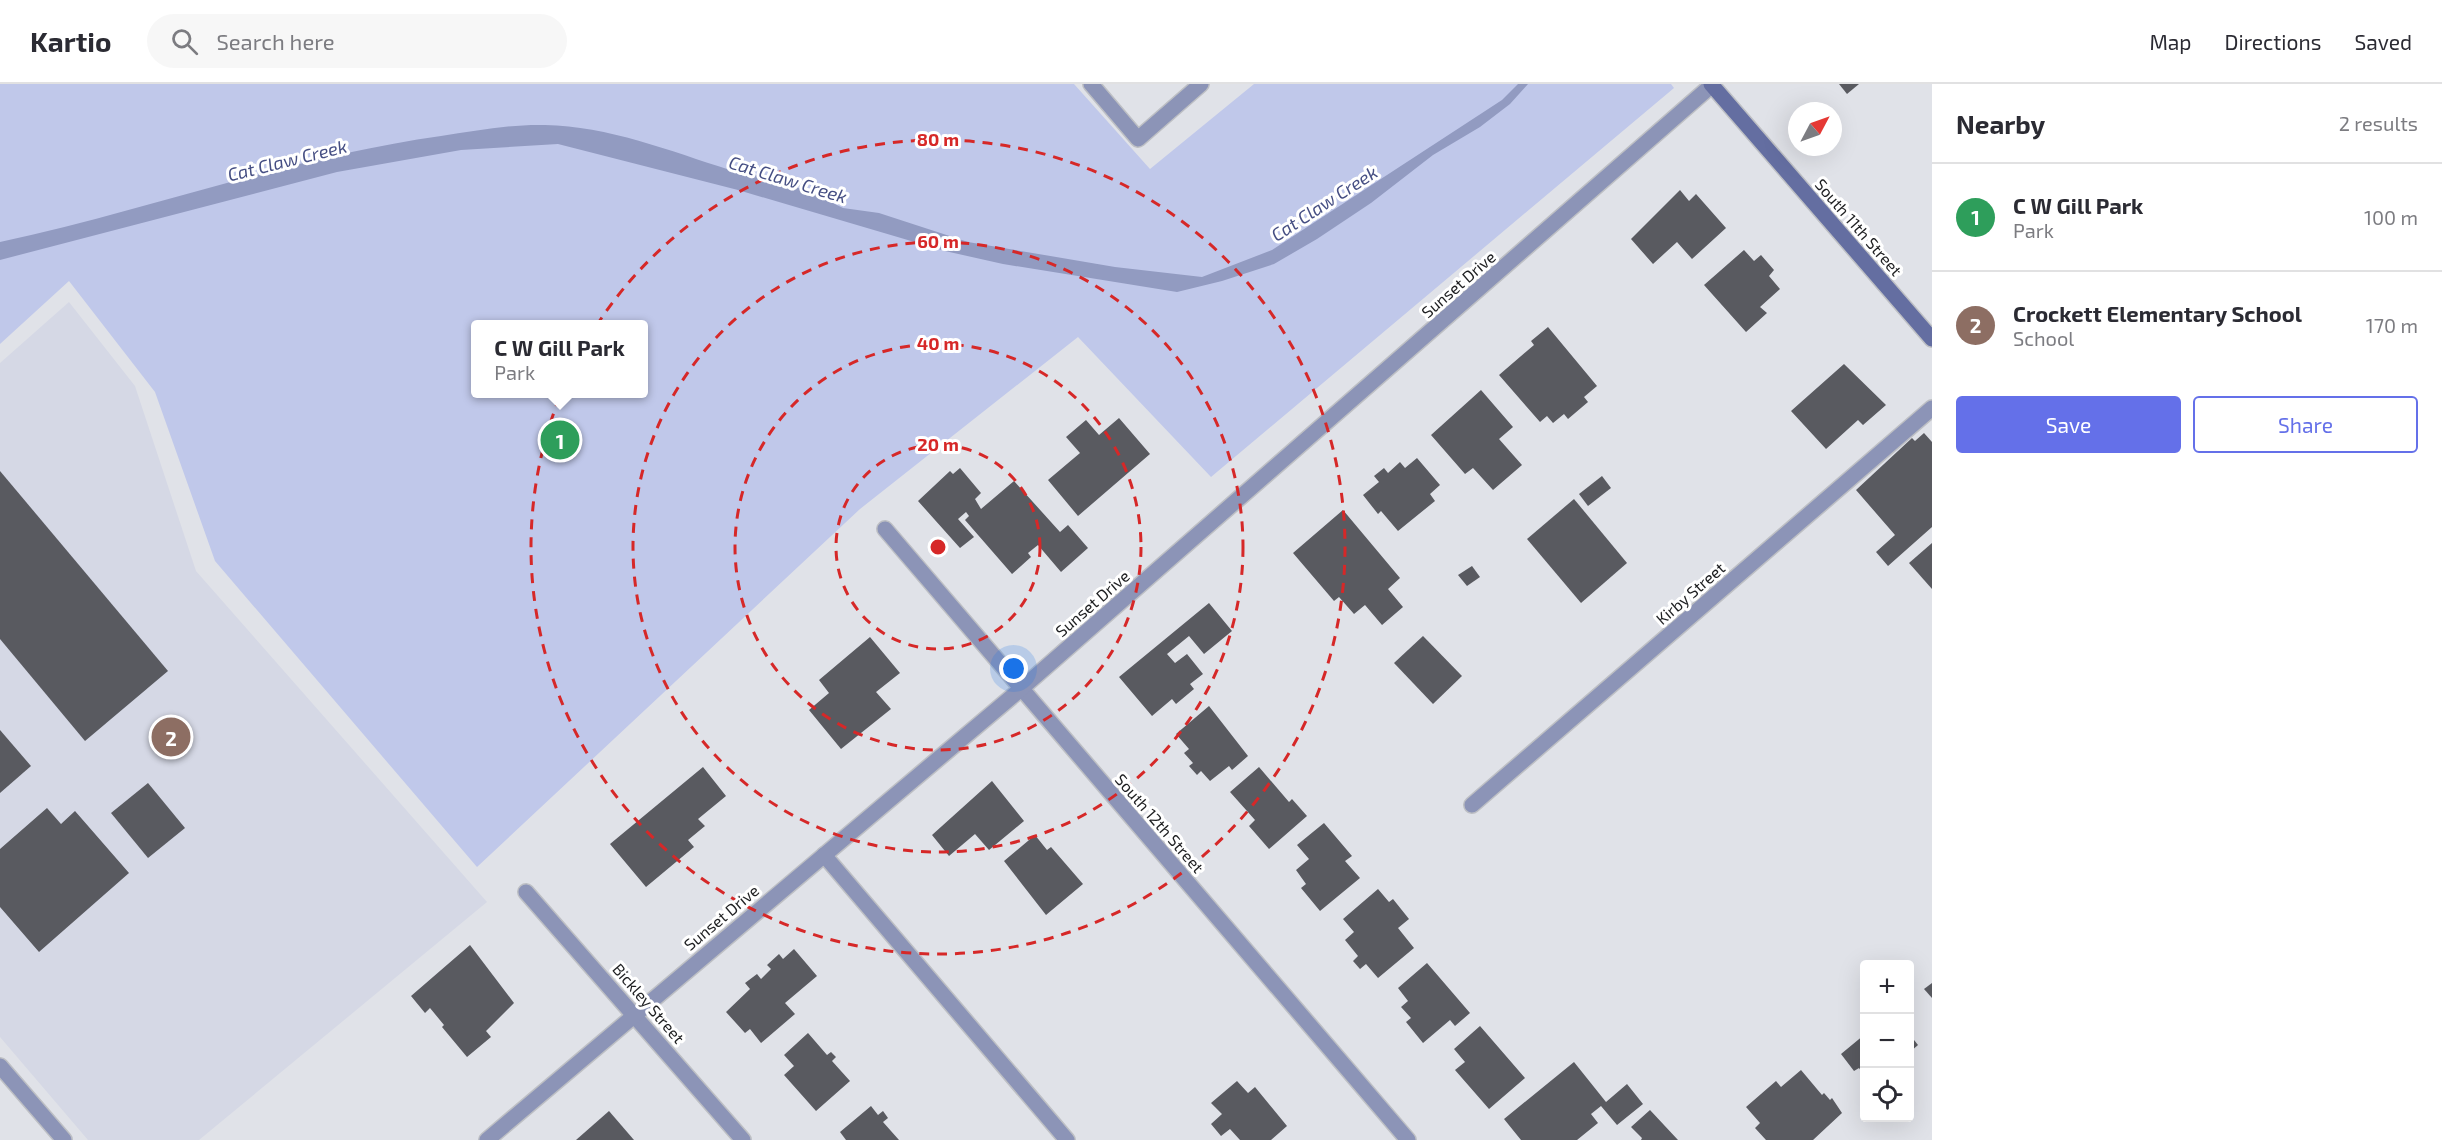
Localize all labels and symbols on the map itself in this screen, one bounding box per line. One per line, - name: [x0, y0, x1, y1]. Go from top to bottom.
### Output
- north arrow: [1788, 102, 1842, 156]
- text: 80 m: [917, 128, 959, 150]
- water label: Cat Claw Creek: [225, 135, 349, 185]
- water label: Cat Claw Creek: [726, 151, 850, 207]
- water label: Cat Claw Creek: [1267, 160, 1381, 246]
- street label: South 11th Street: [1812, 175, 1906, 279]
- text: 60 m: [917, 230, 959, 252]
- street label: Sunset Drive: [1417, 247, 1499, 321]
- text: 40 m: [917, 332, 959, 354]
- pin: 1: [540, 418, 580, 462]
- text: 20 m: [917, 433, 959, 455]
- centre of rings: [928, 537, 948, 557]
- street label: Kirby Street: [1652, 558, 1728, 628]
- street label: Sunset Drive: [1051, 566, 1133, 640]
- your location: [999, 654, 1028, 683]
- pin: 2: [152, 714, 190, 760]
- street label: South 12th Street: [1112, 770, 1208, 876]
- street label: Sunset Drive: [680, 880, 762, 954]
- street label: Bickley Street: [609, 959, 689, 1047]

